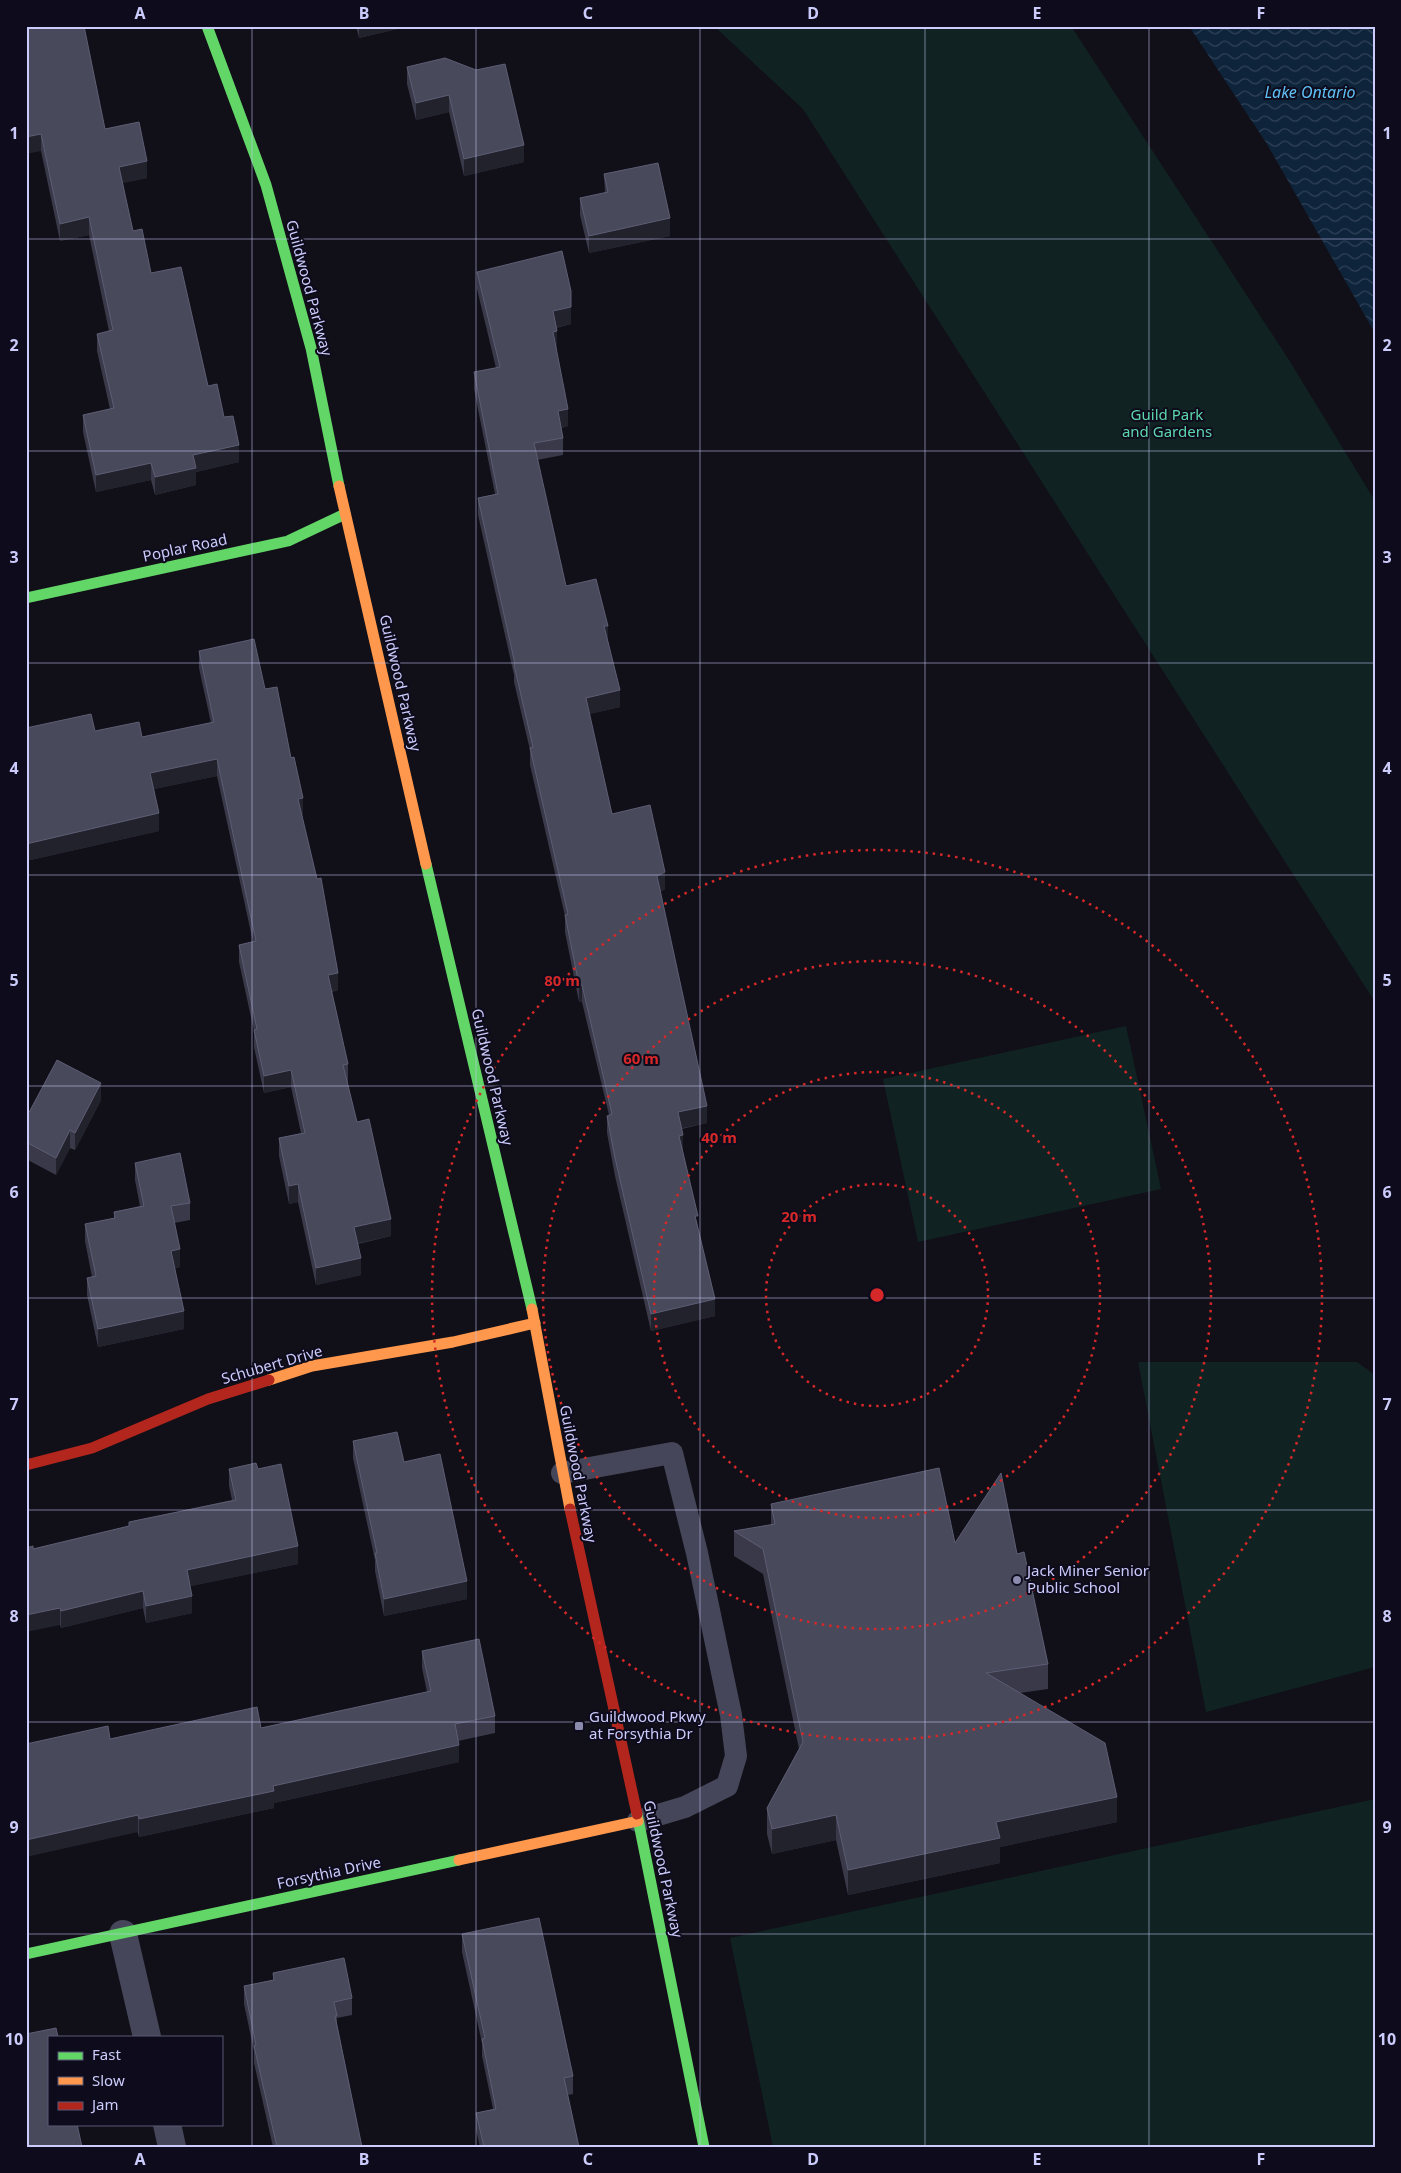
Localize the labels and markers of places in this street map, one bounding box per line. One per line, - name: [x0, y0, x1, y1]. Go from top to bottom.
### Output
- centre of rings: [868, 1286, 886, 1304]
- place label: Jack Miner Senior Public School: [1025, 1560, 1149, 1597]
- marker: Jack Miner Senior Public School: [1011, 1574, 1023, 1586]
- place label: Guildwood Pkwy at Forsythia Dr: [589, 1706, 706, 1743]
- marker: Guildwood Pkwy at Forsythia Dr: [573, 1720, 585, 1732]

